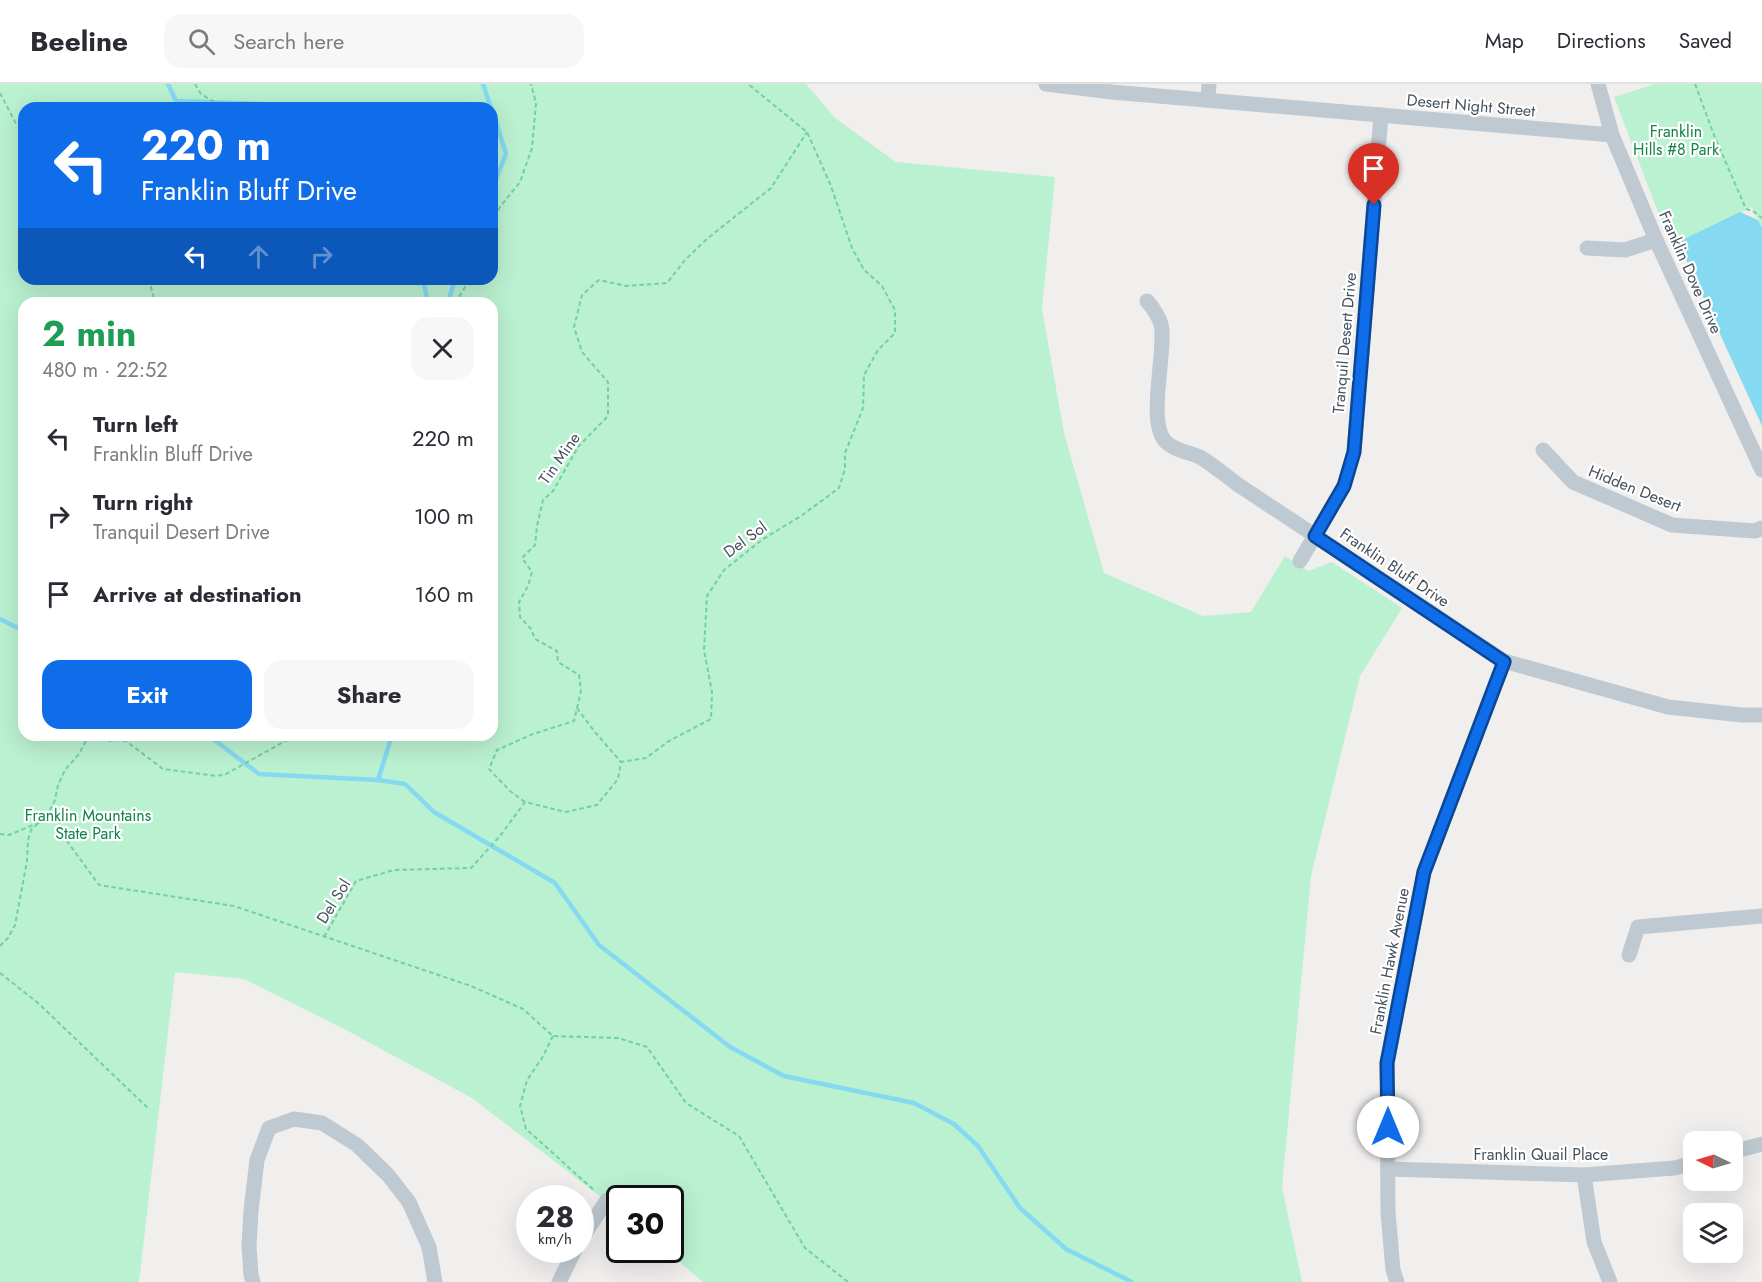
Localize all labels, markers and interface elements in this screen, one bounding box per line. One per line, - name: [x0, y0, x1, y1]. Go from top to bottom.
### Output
- search box: [164, 14, 584, 68]
- text: Beeline: [30, 21, 128, 62]
- icon: search: [185, 25, 218, 58]
- text: Search here: [233, 25, 344, 57]
- text: Map: [1485, 26, 1524, 56]
- text: Directions: [1557, 26, 1646, 56]
- text: Saved: [1679, 26, 1732, 56]
- street label: Desert Night Street: [1406, 88, 1536, 123]
- text: 220 m: [141, 115, 271, 176]
- park label: Franklin Hills #8 Park: [1633, 120, 1720, 161]
- icon: left: [42, 126, 120, 204]
- pin: [1348, 143, 1399, 205]
- icon: arrive: [1357, 152, 1390, 185]
- text: Franklin Bluff Drive: [141, 171, 357, 210]
- street label: Franklin Dove Drive: [1653, 207, 1728, 337]
- icon: left: [179, 240, 212, 273]
- icon: ahead: [242, 240, 275, 273]
- icon: right: [305, 240, 338, 273]
- street label: Tranquil Desert Drive: [1327, 272, 1362, 414]
- text: 2 min: [42, 307, 137, 359]
- button: close: [411, 317, 474, 380]
- text: 480 m · 22:52: [42, 356, 168, 385]
- text: Turn left: [93, 408, 178, 440]
- icon: left: [42, 422, 75, 455]
- text: 220 m: [412, 422, 474, 454]
- street label: Tin Mine: [533, 428, 586, 489]
- text: Franklin Bluff Drive: [93, 440, 253, 469]
- street label: Hidden Desert: [1585, 459, 1685, 518]
- text: Turn right: [93, 486, 193, 518]
- icon: right: [42, 500, 75, 533]
- text: 100 m: [414, 500, 474, 532]
- street label: Del Sol: [719, 516, 772, 563]
- text: Tranquil Desert Drive: [93, 518, 270, 547]
- street label: Franklin Bluff Drive: [1335, 522, 1454, 613]
- icon: arrive: [42, 578, 75, 611]
- text: Arrive at destination: [93, 578, 302, 610]
- text: 160 m: [414, 578, 474, 610]
- button: Exit: [42, 660, 252, 729]
- button: Share: [264, 660, 474, 729]
- park label: Franklin Mountains State Park: [25, 804, 151, 845]
- street label: Del Sol: [311, 874, 356, 928]
- street label: Franklin Hawk Avenue: [1364, 886, 1415, 1036]
- position arrow: [1356, 1095, 1420, 1159]
- north arrow: [1683, 1131, 1743, 1191]
- map controls: [1683, 1131, 1743, 1263]
- street label: Franklin Quail Place: [1474, 1143, 1608, 1166]
- speed limit sign: 30: [606, 1185, 684, 1263]
- text: 28: [536, 1195, 574, 1238]
- button: layers: [1683, 1203, 1743, 1263]
- text: km/h: [538, 1228, 572, 1250]

